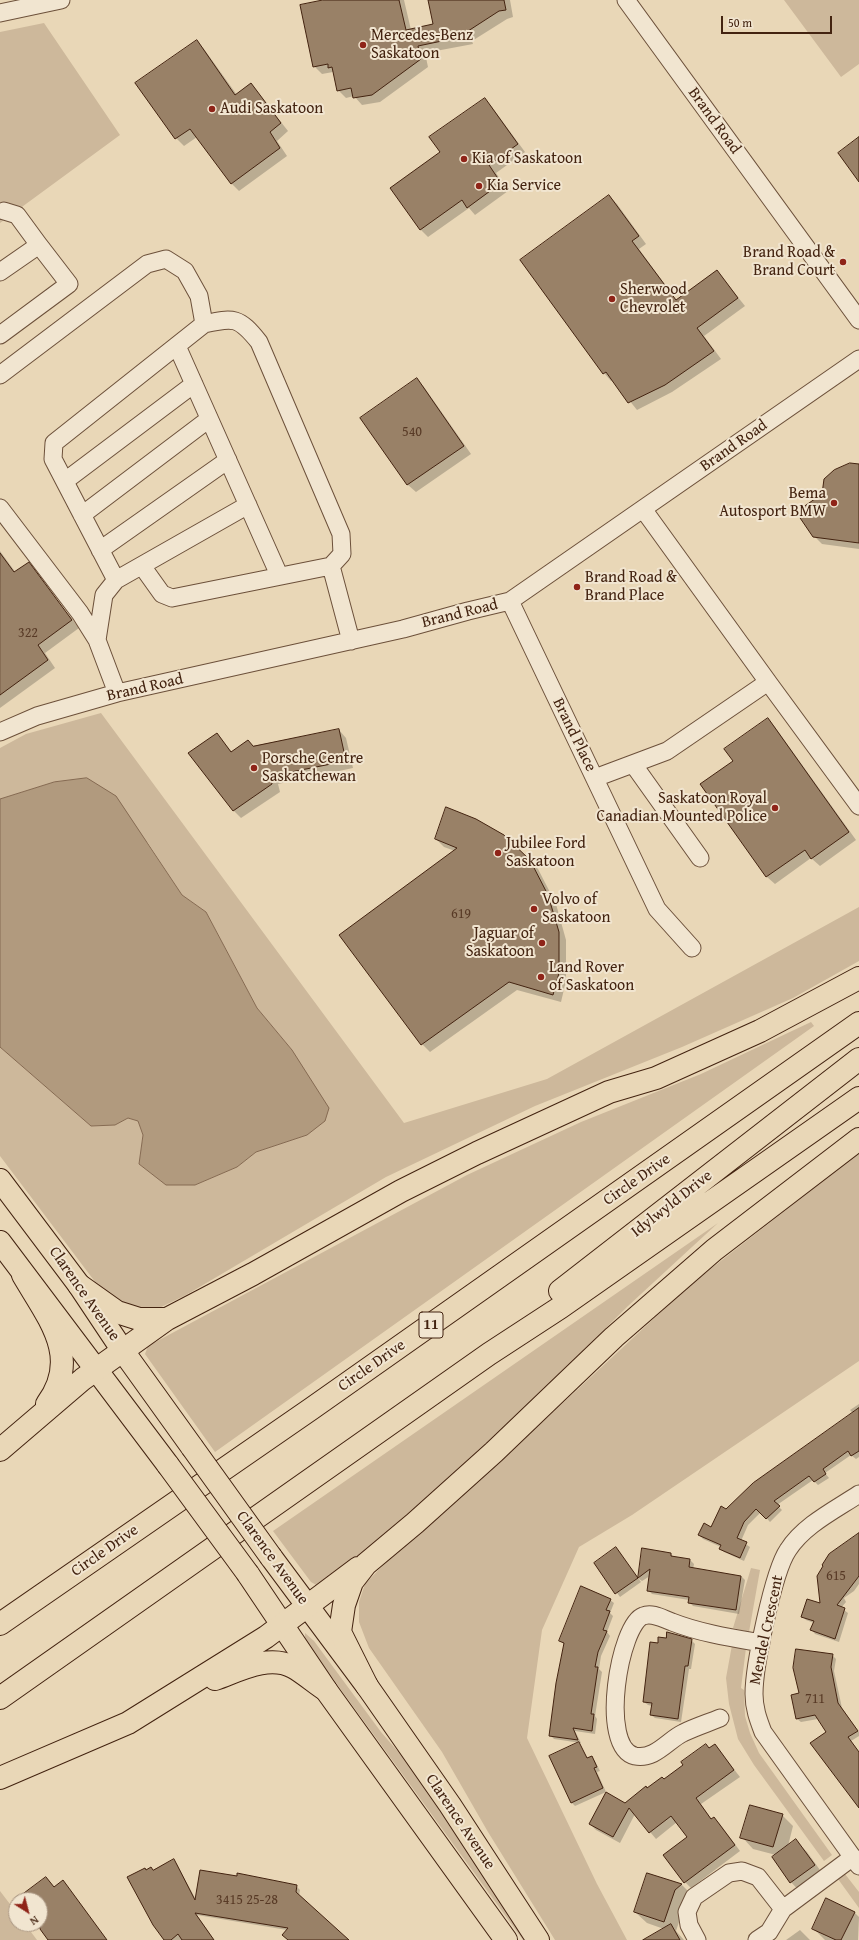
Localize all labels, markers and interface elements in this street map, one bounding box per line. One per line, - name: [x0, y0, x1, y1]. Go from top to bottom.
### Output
- scale bar: [723, 8, 834, 34]
- text: 50 m: [728, 14, 752, 31]
- place label: Mercedes-Benz Saskatoon: [371, 26, 473, 64]
- marker: Mercedes-Benz Saskatoon: [358, 40, 368, 50]
- street label: Brand Road: [683, 84, 745, 158]
- place label: Audi Saskatoon: [220, 99, 323, 119]
- marker: Audi Saskatoon: [207, 104, 217, 114]
- place label: Kia of Saskatoon: [472, 149, 582, 169]
- marker: Kia of Saskatoon: [459, 154, 469, 164]
- place label: Kia Service: [487, 176, 561, 196]
- marker: Kia Service: [474, 181, 484, 191]
- place label: Brand Road & Brand Court: [743, 243, 835, 281]
- marker: Brand Road & Brand Court: [838, 257, 848, 267]
- place label: Sherwood Chevrolet: [620, 280, 687, 318]
- marker: Sherwood Chevrolet: [607, 294, 617, 304]
- street label: Brand Road: [697, 416, 771, 476]
- house number: 540: [402, 424, 422, 440]
- place label: Bema Autosport BMW: [719, 484, 826, 522]
- marker: Bema Autosport BMW: [829, 498, 839, 508]
- place label: Brand Road & Brand Place: [585, 568, 677, 606]
- marker: Brand Road & Brand Place: [572, 582, 582, 592]
- street label: Brand Road: [420, 595, 500, 633]
- house number: 322: [18, 625, 38, 641]
- street label: Brand Road: [105, 670, 185, 706]
- street label: Brand Place: [548, 695, 600, 775]
- place label: Porsche Centre Saskatchewan: [262, 749, 363, 787]
- marker: Porsche Centre Saskatchewan: [249, 763, 259, 773]
- place label: Saskatoon Royal Canadian Mounted Police: [597, 789, 767, 827]
- marker: Saskatoon Royal Canadian Mounted Police: [770, 803, 780, 813]
- place label: Jubilee Ford Saskatoon: [506, 834, 586, 872]
- marker: Jubilee Ford Saskatoon: [493, 848, 503, 858]
- place label: Volvo of Saskatoon: [542, 890, 610, 928]
- marker: Volvo of Saskatoon: [529, 904, 539, 914]
- house number: 619: [451, 906, 471, 922]
- place label: Jaguar of Saskatoon: [466, 924, 534, 962]
- marker: Jaguar of Saskatoon: [537, 938, 547, 948]
- place label: Land Rover of Saskatoon: [549, 958, 634, 996]
- marker: Land Rover of Saskatoon: [536, 972, 546, 982]
- street label: Circle Drive: [600, 1150, 674, 1210]
- street label: Idylwyld Drive: [628, 1166, 716, 1242]
- street label: Clarence Avenue: [44, 1243, 124, 1345]
- road number: 11: [419, 1312, 443, 1338]
- street label: Circle Drive: [335, 1336, 409, 1396]
- street label: Clarence Avenue: [232, 1508, 312, 1608]
- street label: Circle Drive: [68, 1521, 142, 1581]
- house number: 615: [826, 1568, 846, 1584]
- street label: Mendel Crescent: [746, 1573, 788, 1687]
- house number: 711: [805, 1691, 825, 1707]
- street label: Clarence Avenue: [421, 1771, 499, 1873]
- north arrow: [8, 1892, 48, 1932]
- house number: 3415 25-28: [216, 1892, 278, 1908]
- text: N: [27, 1912, 42, 1930]

